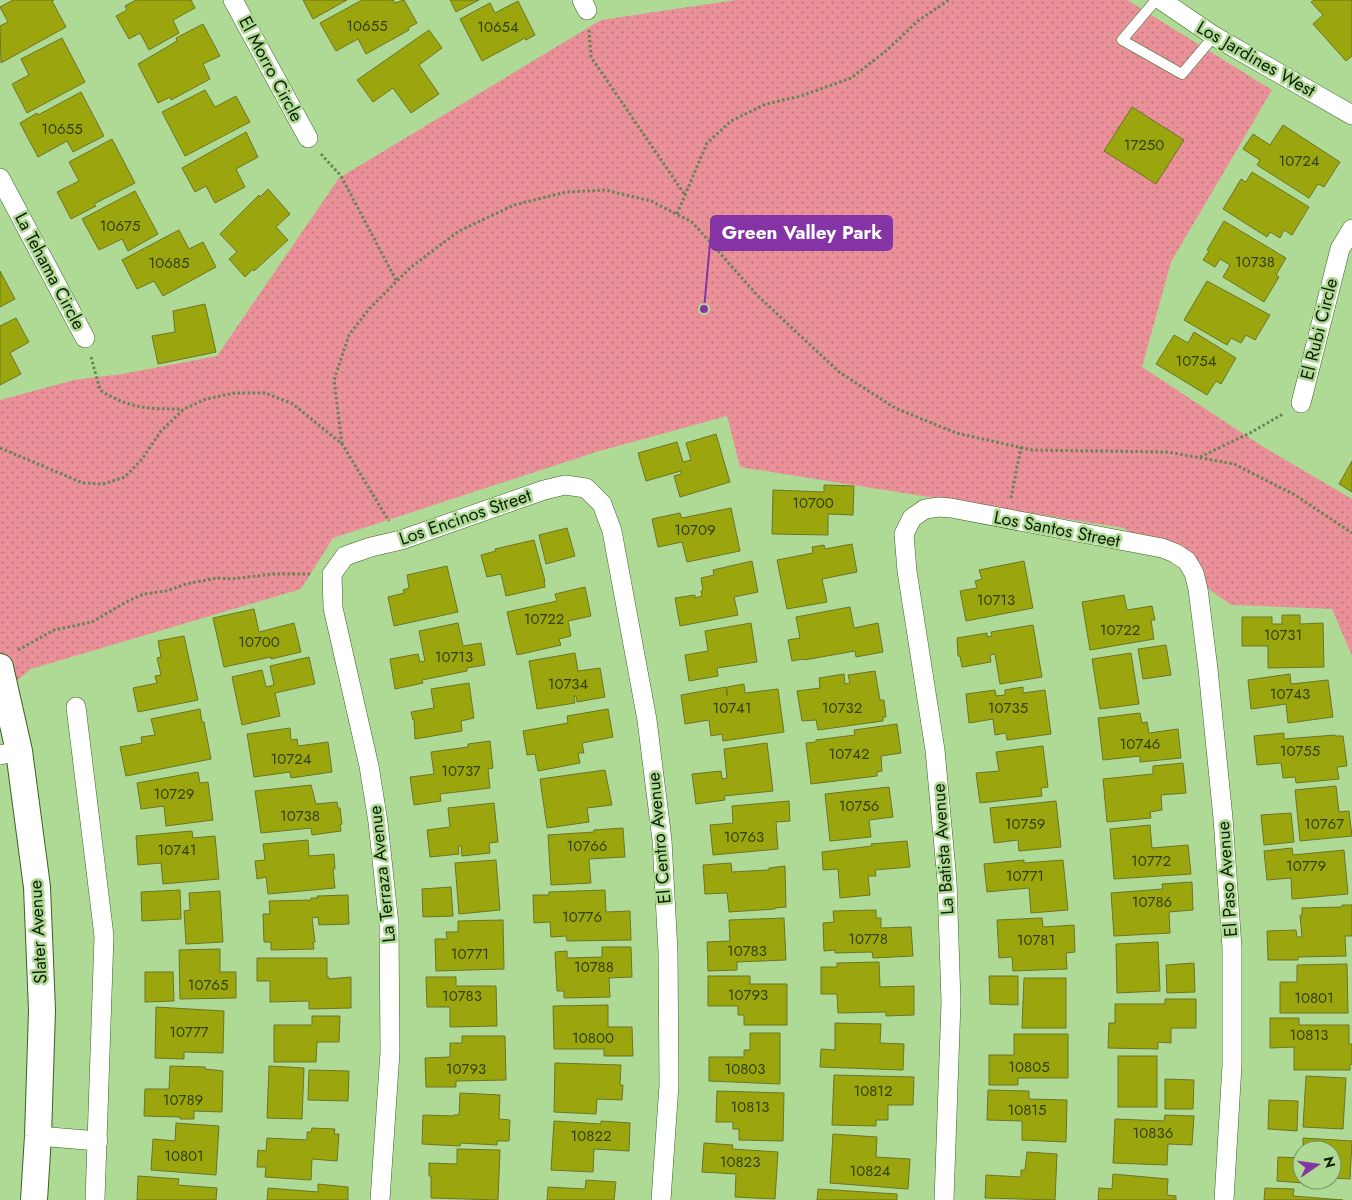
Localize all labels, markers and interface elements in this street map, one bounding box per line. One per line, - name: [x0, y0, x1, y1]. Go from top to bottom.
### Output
- street label: El Morro Circle: [232, 12, 310, 126]
- street label: Los Jardines West: [1192, 14, 1321, 104]
- house number: 10655: [346, 15, 388, 37]
- house number: 10654: [477, 16, 519, 38]
- house number: 10655: [41, 118, 83, 140]
- house number: 17250: [1124, 134, 1164, 156]
- house number: 10724: [1279, 150, 1320, 172]
- street label: La Tehama Circle: [8, 208, 92, 334]
- house number: 10675: [100, 215, 140, 237]
- callout: Green Valley Park: [711, 216, 892, 250]
- text: Green Valley Park: [722, 219, 882, 246]
- house number: 10738: [1235, 251, 1275, 273]
- house number: 10685: [148, 252, 190, 274]
- street label: El Rubi Circle: [1294, 275, 1344, 383]
- house number: 10754: [1176, 350, 1217, 372]
- street label: Los Encinos Street: [395, 482, 535, 552]
- house number: 10700: [792, 492, 834, 514]
- street label: Los Santos Street: [992, 504, 1123, 554]
- house number: 10709: [674, 519, 716, 541]
- house number: 10713: [977, 589, 1015, 611]
- house number: 10722: [524, 608, 564, 630]
- house number: 10722: [1100, 619, 1140, 641]
- house number: 10731: [1264, 624, 1302, 646]
- house number: 10700: [238, 631, 280, 653]
- house number: 10713: [435, 646, 473, 668]
- house number: 10734: [548, 673, 589, 695]
- house number: 10743: [1270, 683, 1310, 705]
- house number: 10741: [712, 697, 752, 719]
- house number: 10732: [822, 697, 862, 719]
- house number: 10735: [988, 697, 1028, 719]
- house number: 10746: [1119, 733, 1161, 755]
- house number: 10755: [1280, 740, 1320, 762]
- house number: 10742: [829, 743, 869, 765]
- house number: 10724: [271, 748, 312, 770]
- house number: 10737: [441, 760, 481, 782]
- street label: El Centro Avenue: [640, 771, 678, 905]
- street label: La Batista Avenue: [925, 782, 961, 916]
- house number: 10729: [154, 783, 194, 805]
- house number: 10756: [839, 795, 879, 817]
- street label: La Terraza Avenue: [362, 804, 402, 944]
- house number: 10738: [280, 805, 320, 827]
- house number: 10759: [1005, 813, 1045, 835]
- house number: 10767: [1304, 813, 1344, 835]
- street label: El Paso Avenue: [1210, 820, 1244, 938]
- house number: 10763: [724, 826, 764, 848]
- house number: 10766: [567, 835, 607, 857]
- house number: 10741: [157, 839, 197, 861]
- house number: 10772: [1131, 850, 1171, 872]
- house number: 10779: [1286, 855, 1326, 877]
- house number: 10771: [1006, 865, 1044, 887]
- street label: Slater Avenue: [22, 879, 54, 985]
- house number: 10786: [1132, 891, 1172, 913]
- house number: 10776: [562, 906, 602, 928]
- house number: 10778: [848, 928, 888, 950]
- house number: 10781: [1017, 929, 1055, 951]
- house number: 10783: [727, 940, 767, 962]
- house number: 10771: [451, 943, 489, 965]
- house number: 10788: [574, 956, 614, 978]
- house number: 10765: [188, 974, 228, 996]
- house number: 10793: [728, 984, 768, 1006]
- house number: 10783: [442, 985, 482, 1007]
- house number: 10801: [1294, 987, 1334, 1009]
- house number: 10777: [169, 1021, 209, 1043]
- house number: 10813: [1290, 1024, 1328, 1046]
- house number: 10800: [572, 1027, 614, 1049]
- house number: 10805: [1008, 1056, 1050, 1078]
- house number: 10793: [446, 1058, 486, 1080]
- house number: 10803: [724, 1058, 766, 1080]
- house number: 10812: [853, 1080, 893, 1102]
- house number: 10789: [163, 1089, 203, 1111]
- house number: 10813: [731, 1096, 769, 1118]
- house number: 10815: [1007, 1099, 1047, 1121]
- house number: 10836: [1133, 1122, 1173, 1144]
- house number: 10822: [570, 1125, 612, 1147]
- north arrow: [1292, 1140, 1342, 1190]
- house number: 10801: [164, 1145, 204, 1167]
- house number: 10823: [720, 1151, 760, 1173]
- text: N: [1319, 1154, 1341, 1170]
- house number: 10824: [849, 1160, 891, 1182]

